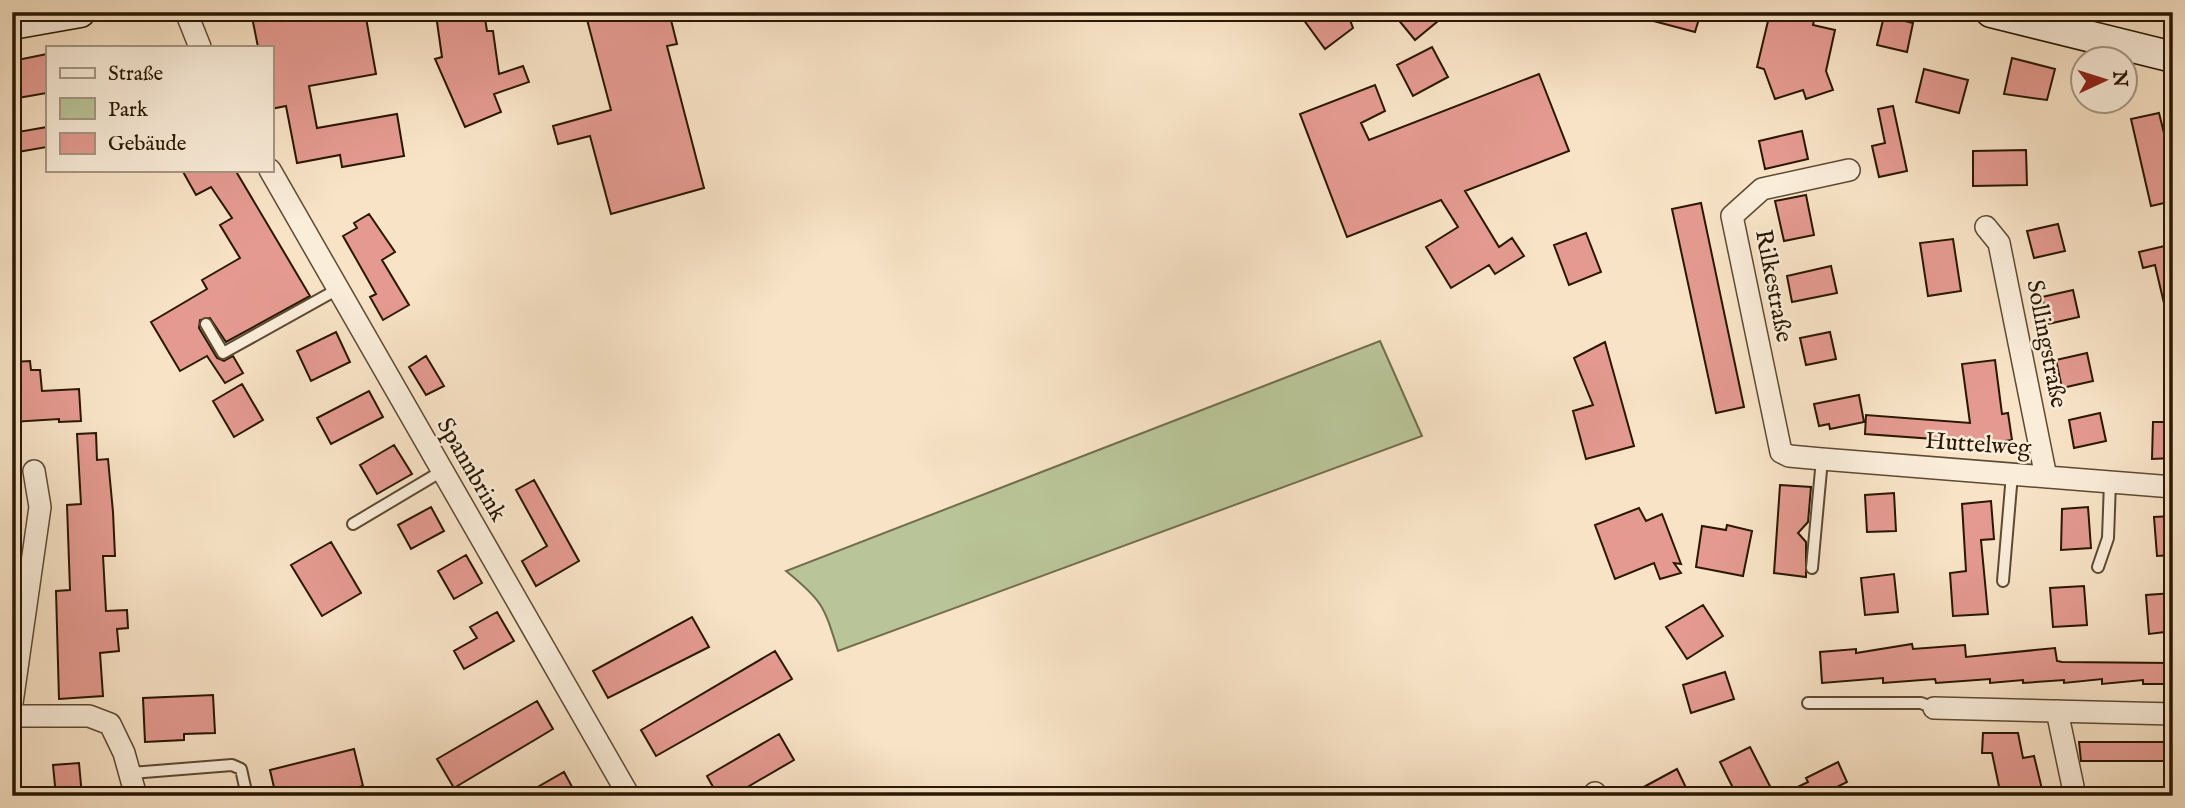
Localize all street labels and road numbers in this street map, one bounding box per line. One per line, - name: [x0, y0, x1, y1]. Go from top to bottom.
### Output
- street label: Rilkestraße: [1747, 227, 1799, 345]
- street label: Sollingstraße: [2018, 277, 2074, 411]
- street label: Spannbrink: [429, 413, 513, 528]
- street label: Huttelweg: [1924, 426, 2033, 464]

